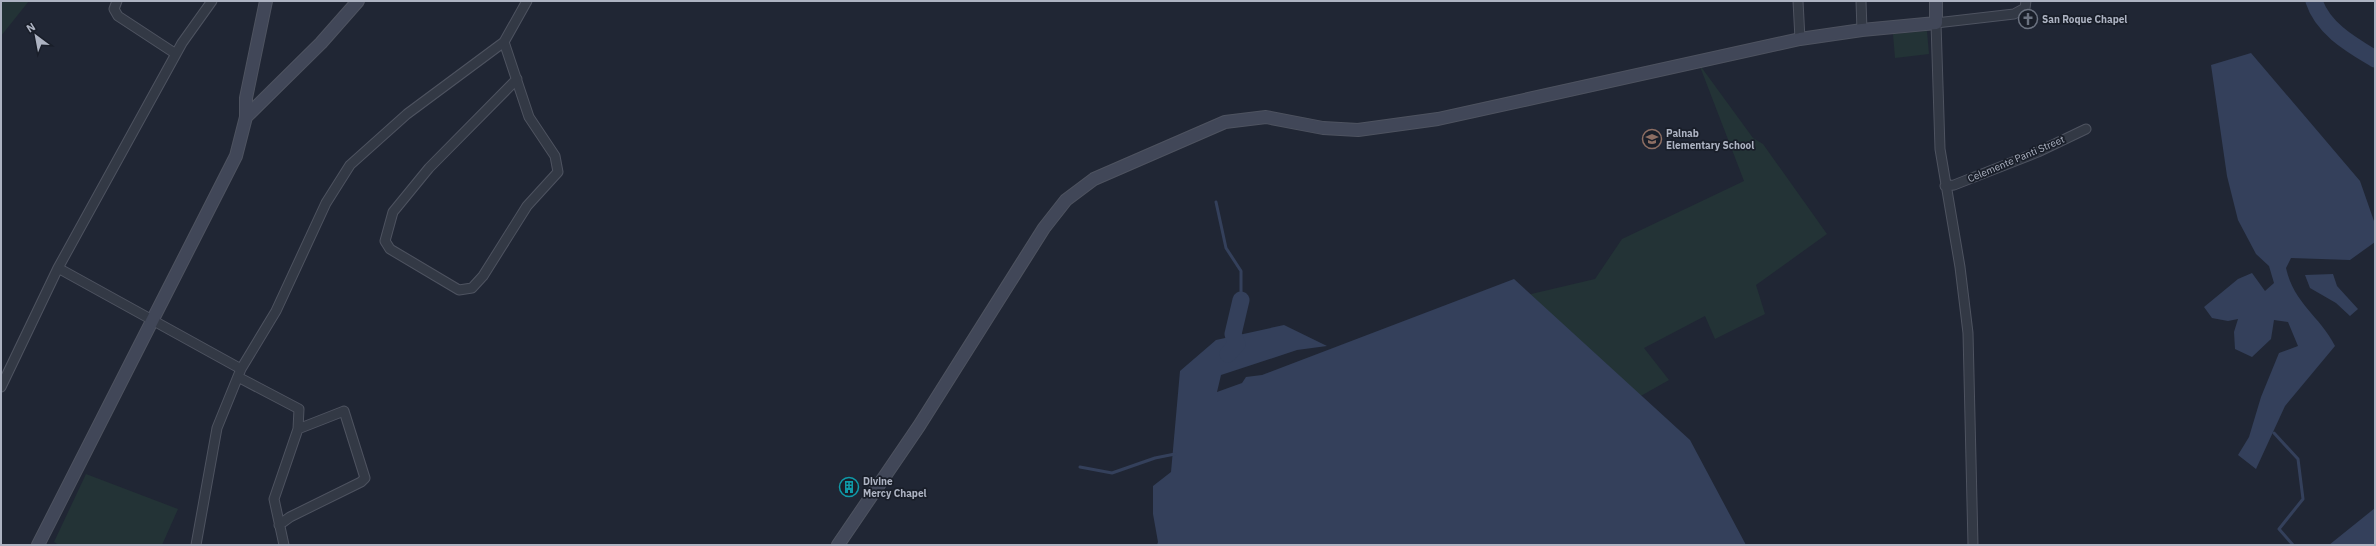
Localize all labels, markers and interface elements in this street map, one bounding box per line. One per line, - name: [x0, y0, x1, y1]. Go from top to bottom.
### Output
- church icon: San Roque Chapel: [2017, 8, 2039, 30]
- place label: San Roque Chapel: [2042, 13, 2127, 26]
- north arrow: [16, 16, 56, 56]
- text: N: [24, 19, 38, 36]
- place label: Palnab Elementary School: [1666, 127, 1754, 152]
- school or university icon: Palnab Elementary School: [1641, 128, 1663, 150]
- street label: Celemente Panti Street: [1966, 133, 2067, 185]
- place label: Divine Mercy Chapel: [863, 475, 927, 500]
- building icon: Divine Mercy Chapel: [838, 476, 860, 498]

